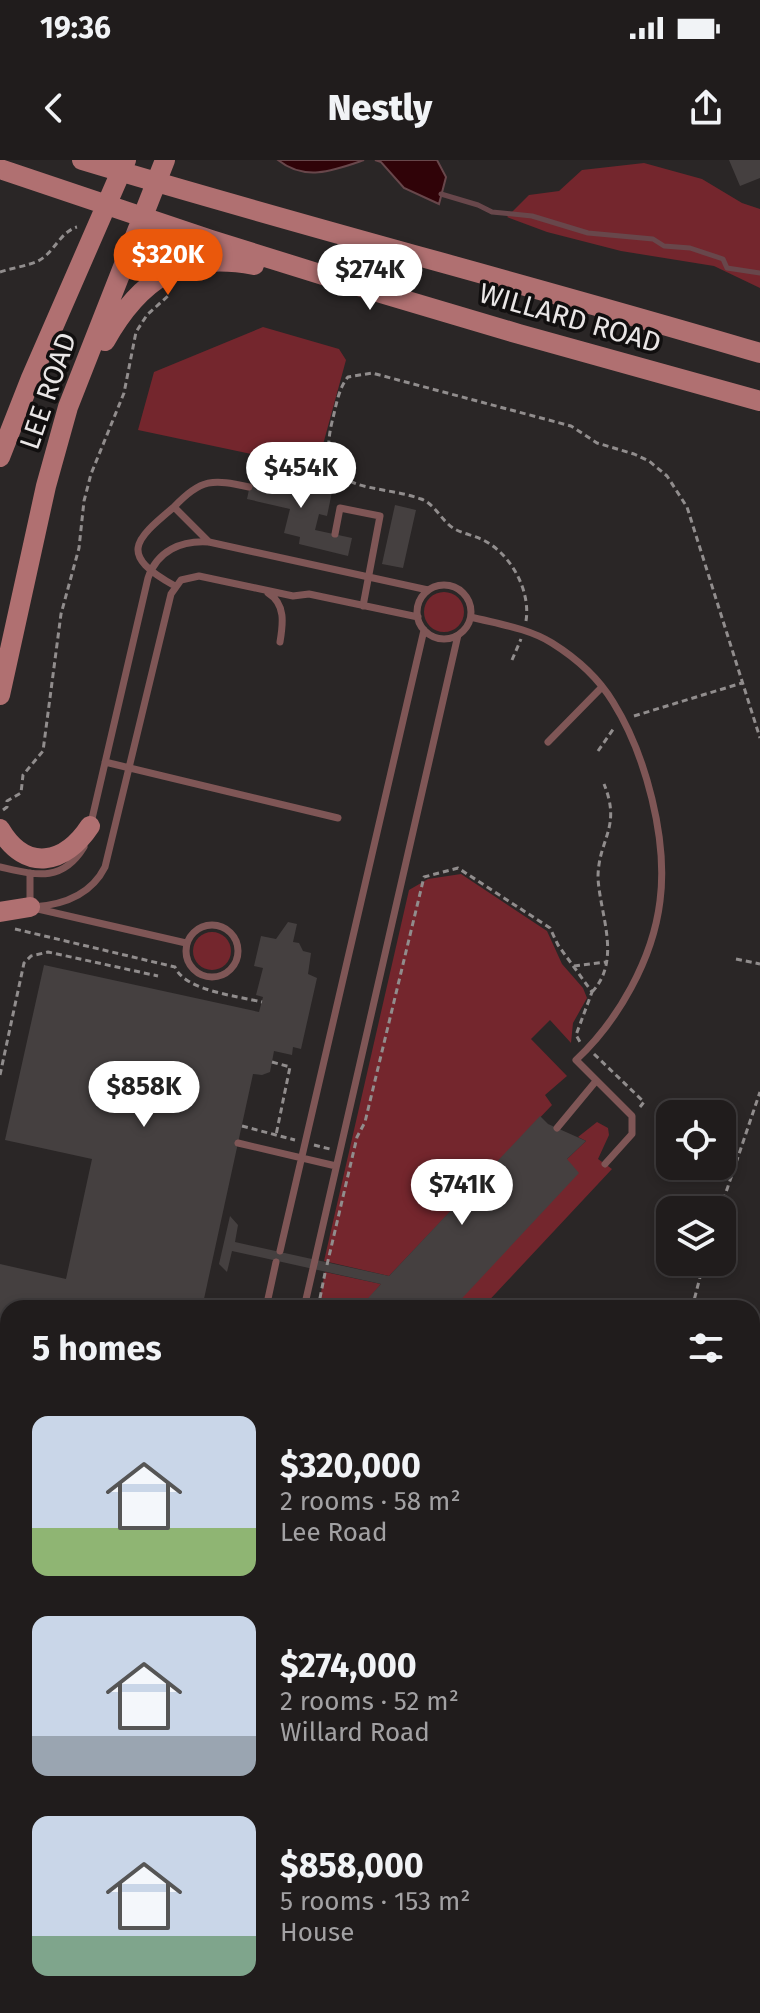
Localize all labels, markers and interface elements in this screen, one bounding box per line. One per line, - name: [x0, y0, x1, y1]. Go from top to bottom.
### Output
- text: 19:36: [40, 10, 111, 46]
- icon: back: [32, 86, 76, 130]
- text: Nestly: [328, 86, 432, 130]
- icon: share: [684, 86, 728, 130]
- pin: $320K: [112, 229, 224, 297]
- text: $320K: [132, 239, 204, 270]
- pin: $274K: [314, 244, 426, 312]
- text: $274K: [335, 254, 405, 285]
- street label: WILLARD ROAD: [475, 276, 665, 360]
- street label: LEE ROAD: [13, 328, 83, 454]
- pin: $454K: [245, 442, 357, 510]
- text: $454K: [264, 452, 338, 483]
- pin: $858K: [88, 1061, 200, 1129]
- text: $858K: [107, 1071, 181, 1102]
- map controls: [656, 1100, 736, 1276]
- button: locate: [656, 1100, 736, 1180]
- pin: $741K: [406, 1159, 518, 1227]
- text: $741K: [429, 1169, 495, 1200]
- button: layers: [656, 1196, 736, 1276]
- icon: filters: [684, 1326, 728, 1370]
- text: 5 homes: [32, 1328, 162, 1369]
- text: $320,000: [280, 1445, 421, 1486]
- icon: home: [96, 1448, 192, 1544]
- text: 2 rooms · 58 m²: [280, 1486, 461, 1517]
- text: Lee Road: [280, 1517, 387, 1548]
- text: $274,000: [280, 1645, 417, 1686]
- icon: home: [96, 1648, 192, 1744]
- text: 2 rooms · 52 m²: [280, 1686, 459, 1717]
- text: Willard Road: [280, 1717, 430, 1748]
- text: $858,000: [280, 1845, 424, 1886]
- icon: home: [96, 1848, 192, 1944]
- text: 5 rooms · 153 m²: [280, 1886, 471, 1917]
- text: House: [280, 1917, 354, 1948]

